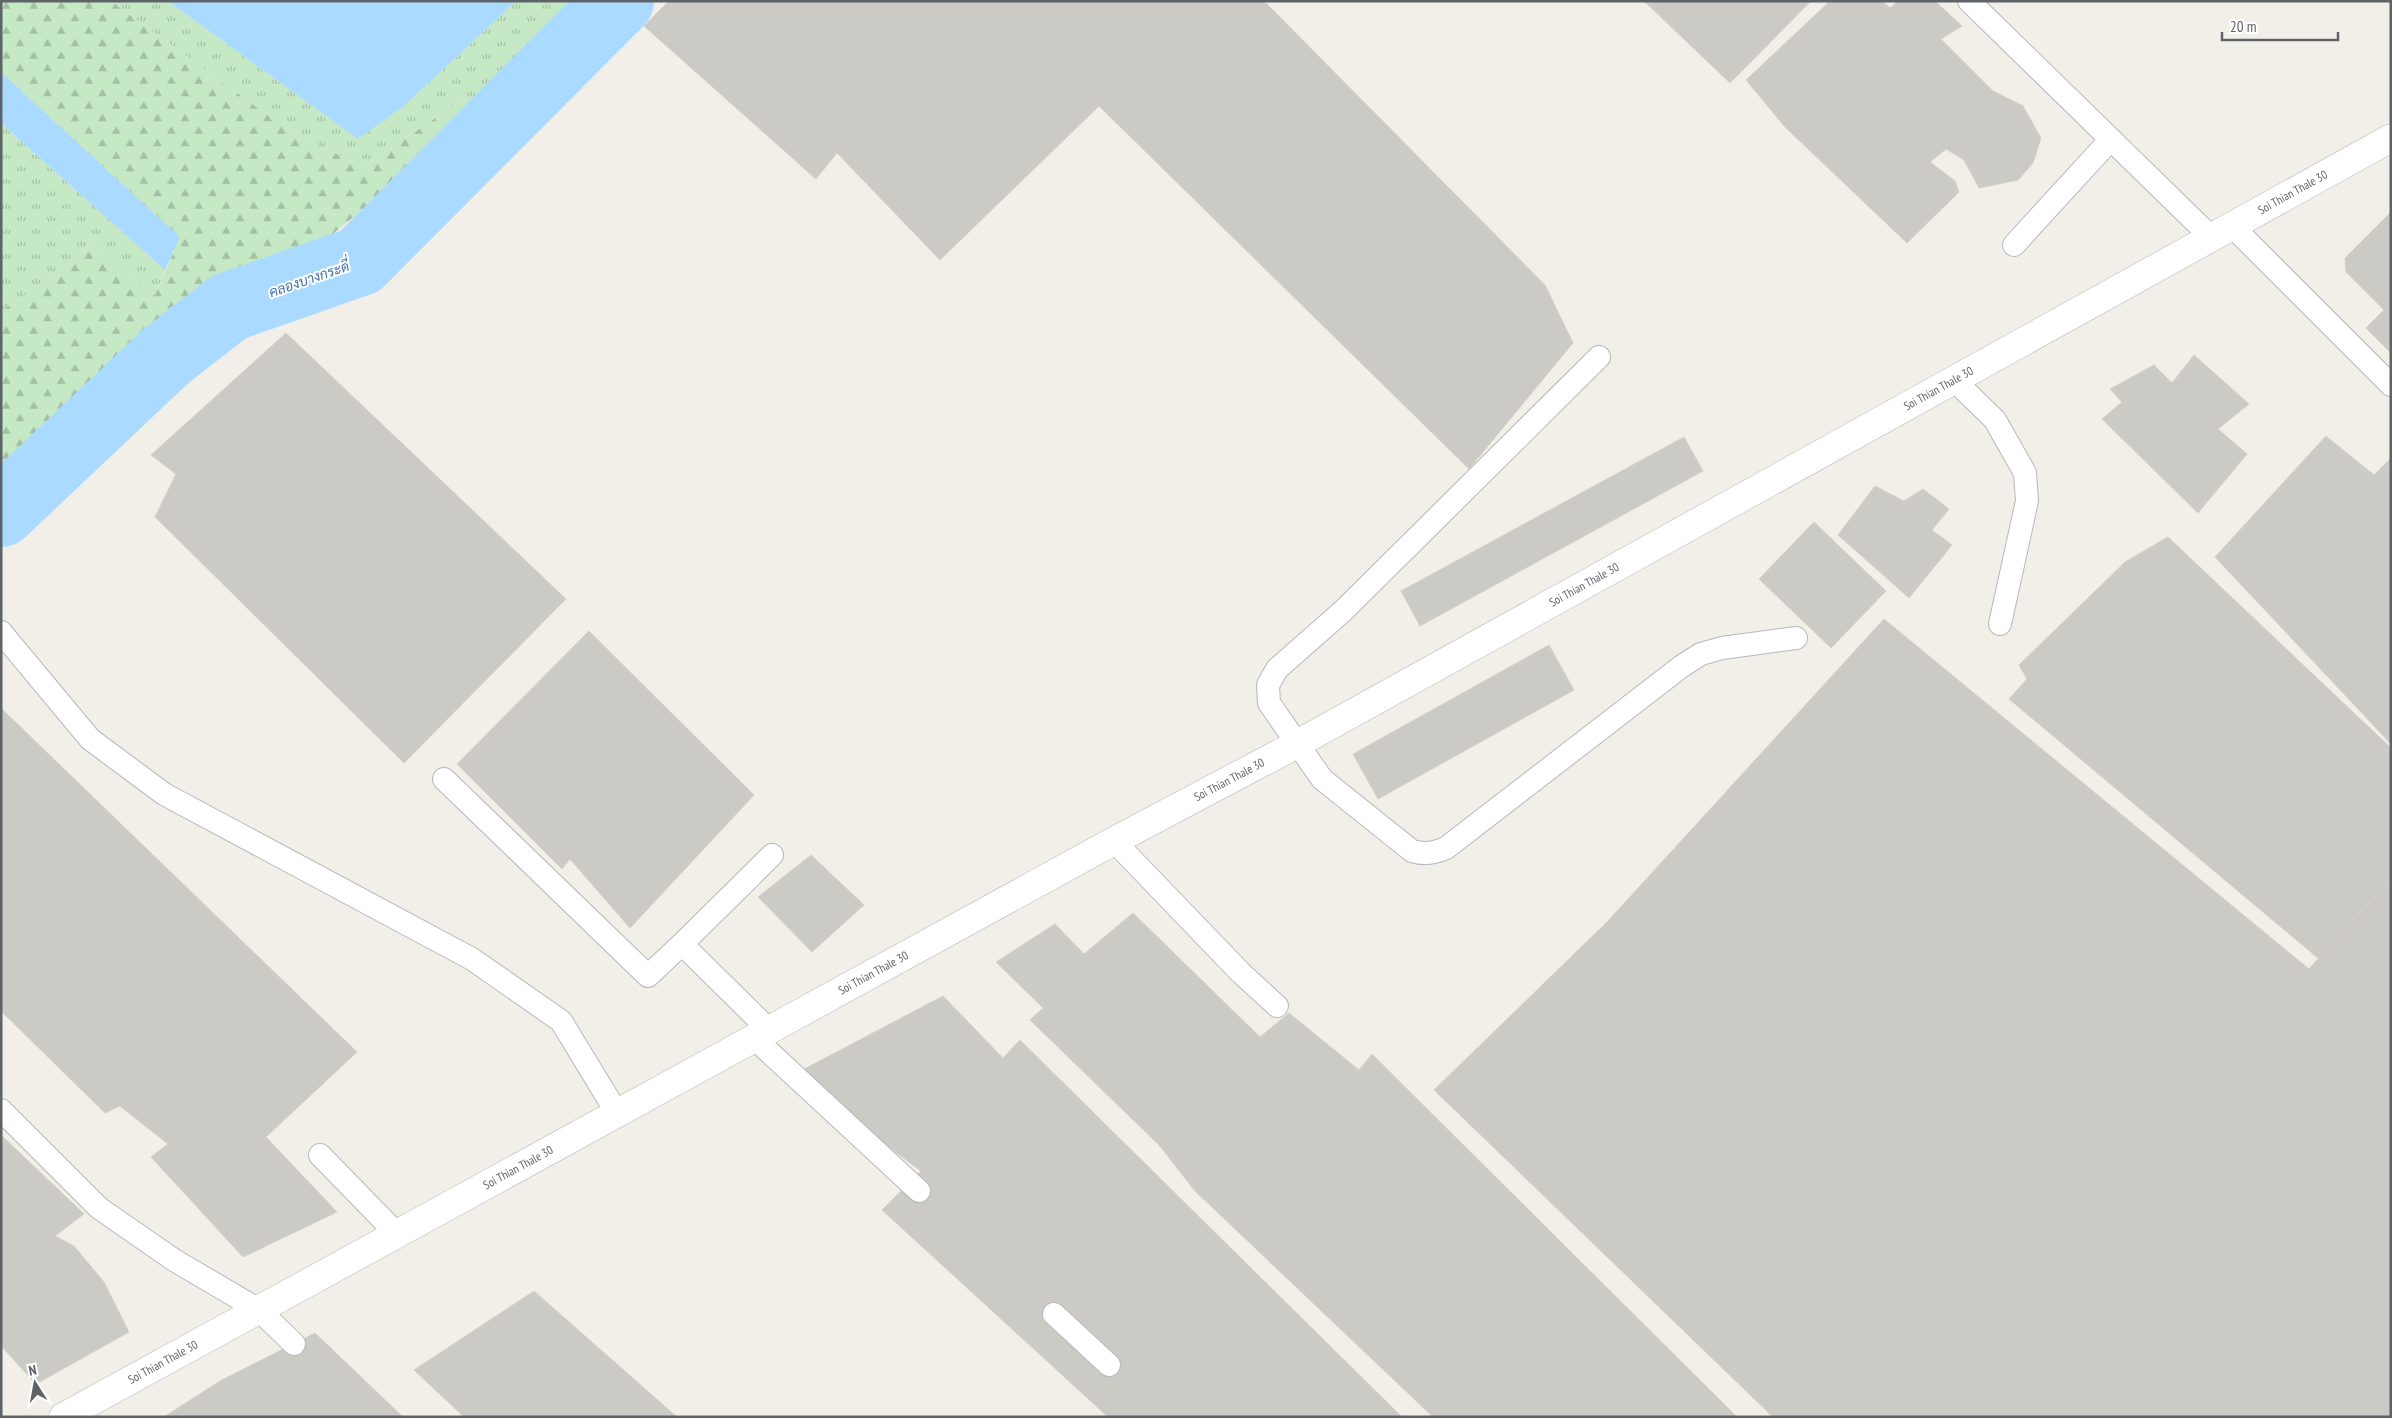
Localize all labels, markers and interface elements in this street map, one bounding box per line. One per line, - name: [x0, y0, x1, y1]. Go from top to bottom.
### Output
- scale bar: [2222, 10, 2338, 42]
- text: 20 m: [2230, 17, 2256, 36]
- street label: Soi Thian Thale 30: [2255, 167, 2330, 217]
- water label: คลองบางกระดี่: [265, 253, 353, 301]
- street label: Soi Thian Thale 30: [1901, 363, 1976, 413]
- street label: Soi Thian Thale 30: [1547, 559, 1621, 610]
- street label: Soi Thian Thale 30: [1191, 755, 1267, 804]
- street label: Soi Thian Thale 30: [836, 947, 911, 998]
- street label: Soi Thian Thale 30: [480, 1142, 555, 1192]
- street label: Soi Thian Thale 30: [125, 1337, 200, 1387]
- north arrow: [10, 1358, 60, 1408]
- text: N: [27, 1361, 38, 1380]

